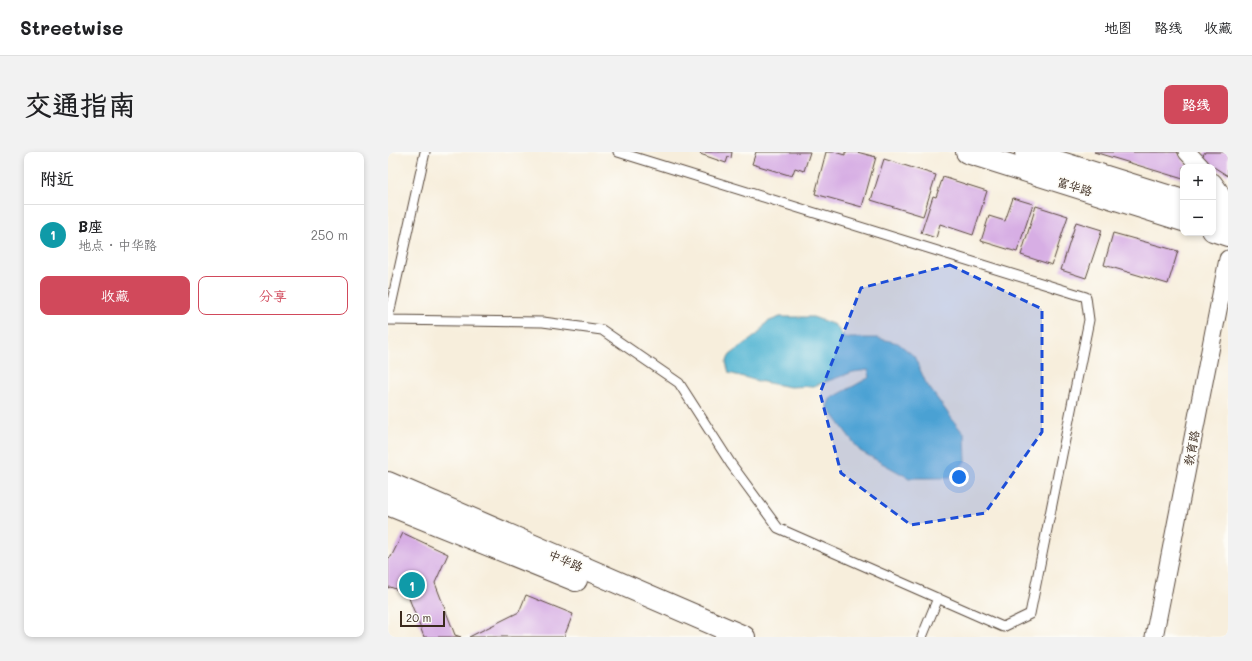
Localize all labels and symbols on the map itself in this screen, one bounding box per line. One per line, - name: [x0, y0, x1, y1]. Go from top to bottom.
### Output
- street label: 富华路: [1055, 173, 1095, 199]
- street label: 教育路: [1180, 429, 1202, 467]
- your location: [949, 467, 969, 487]
- street label: 中华路: [546, 546, 586, 574]
- pin: 1: [399, 570, 425, 600]
- scale bar: [400, 609, 445, 628]

